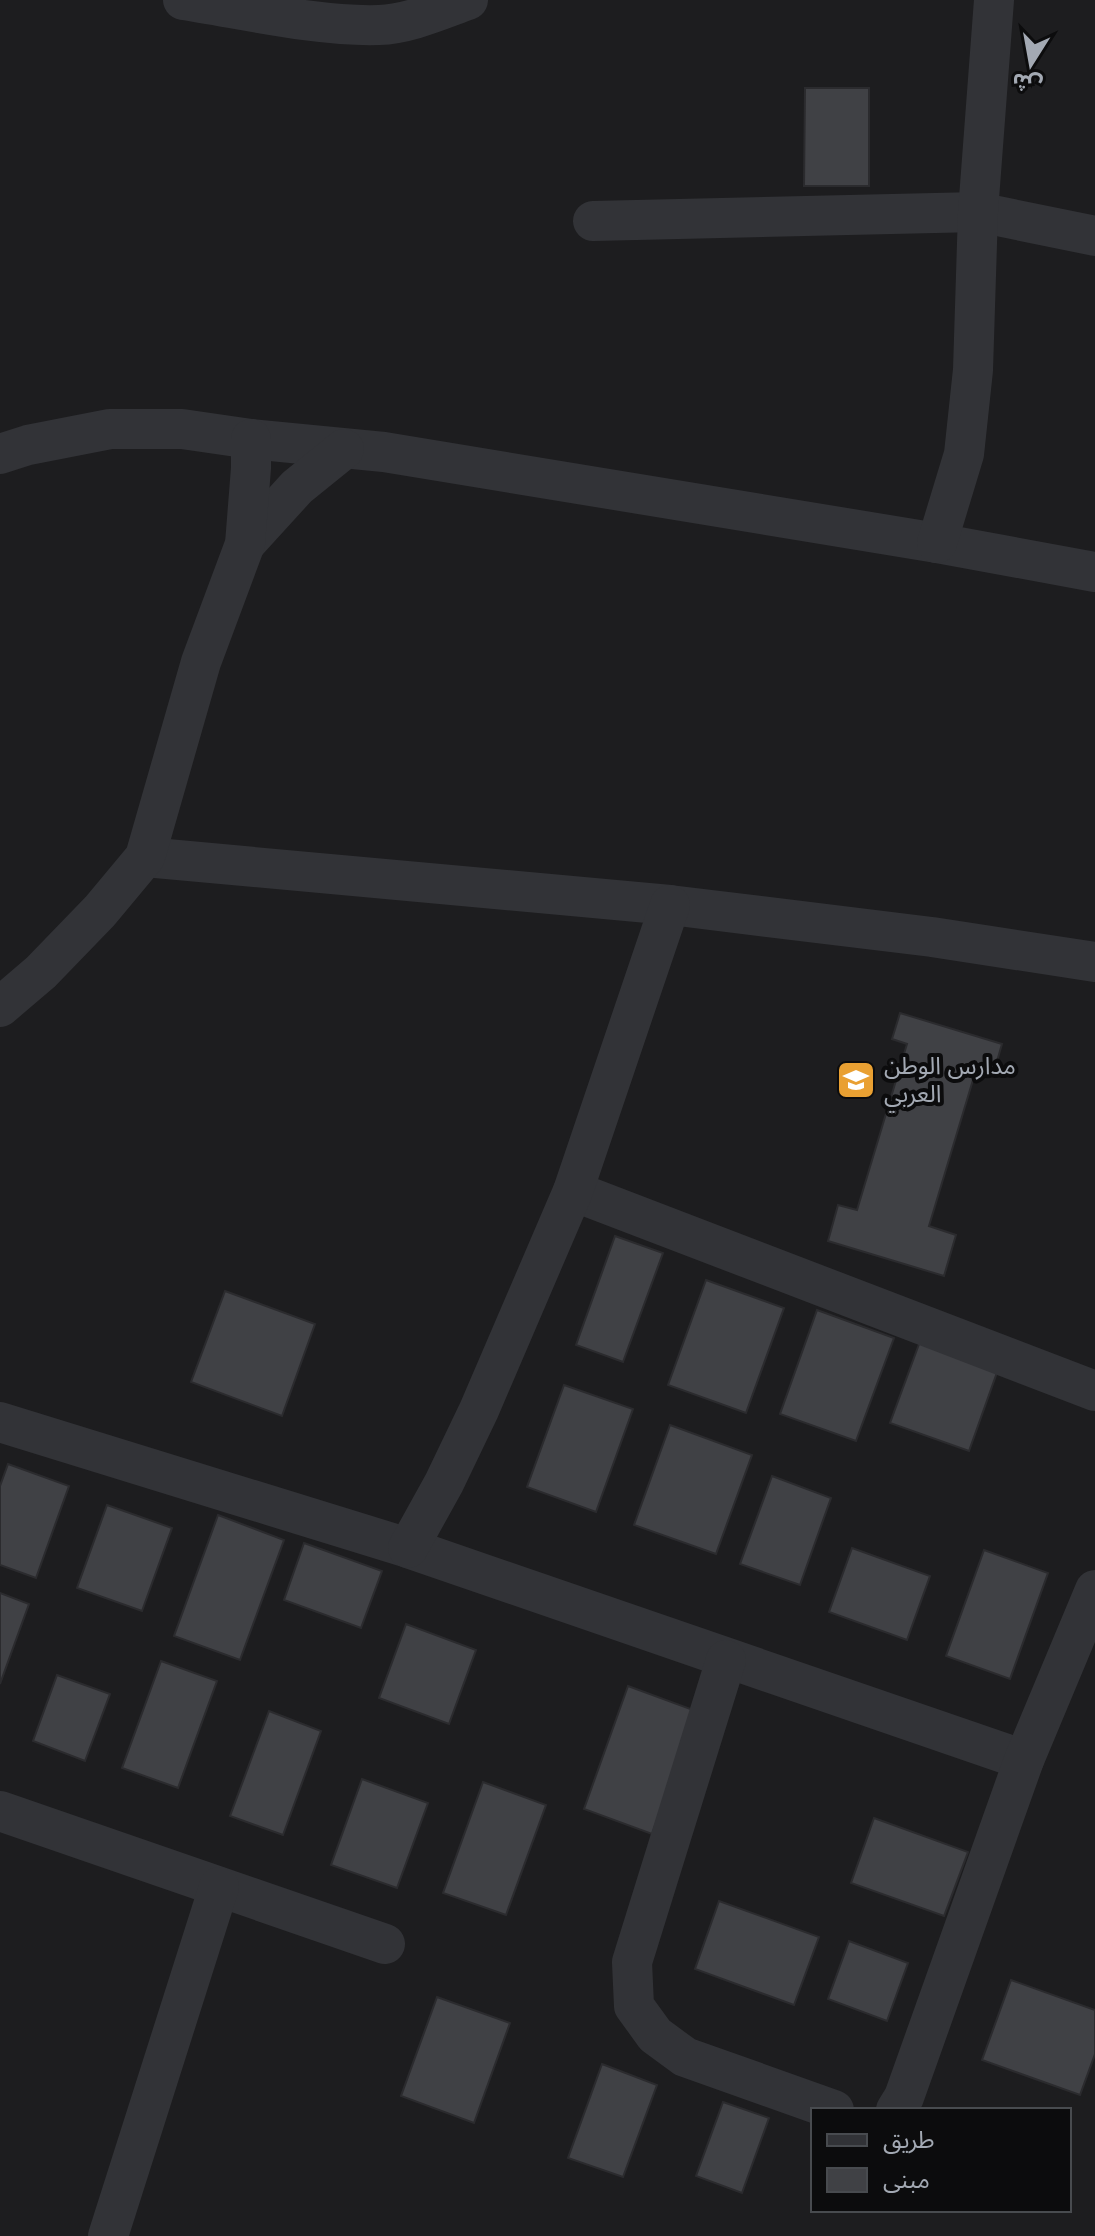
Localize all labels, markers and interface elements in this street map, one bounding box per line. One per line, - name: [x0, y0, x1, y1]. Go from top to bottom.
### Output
- north arrow: [991, 24, 1071, 104]
- text: ش: [1010, 67, 1045, 100]
- place label: مدارس الوطن العربي: [884, 1050, 1016, 1113]
- school or university icon: مدارس الوطن العربي: [835, 1059, 877, 1101]
- legend: [811, 2108, 1071, 2212]
- text: طريق: [883, 2124, 935, 2155]
- text: مبنى: [883, 2164, 930, 2194]

